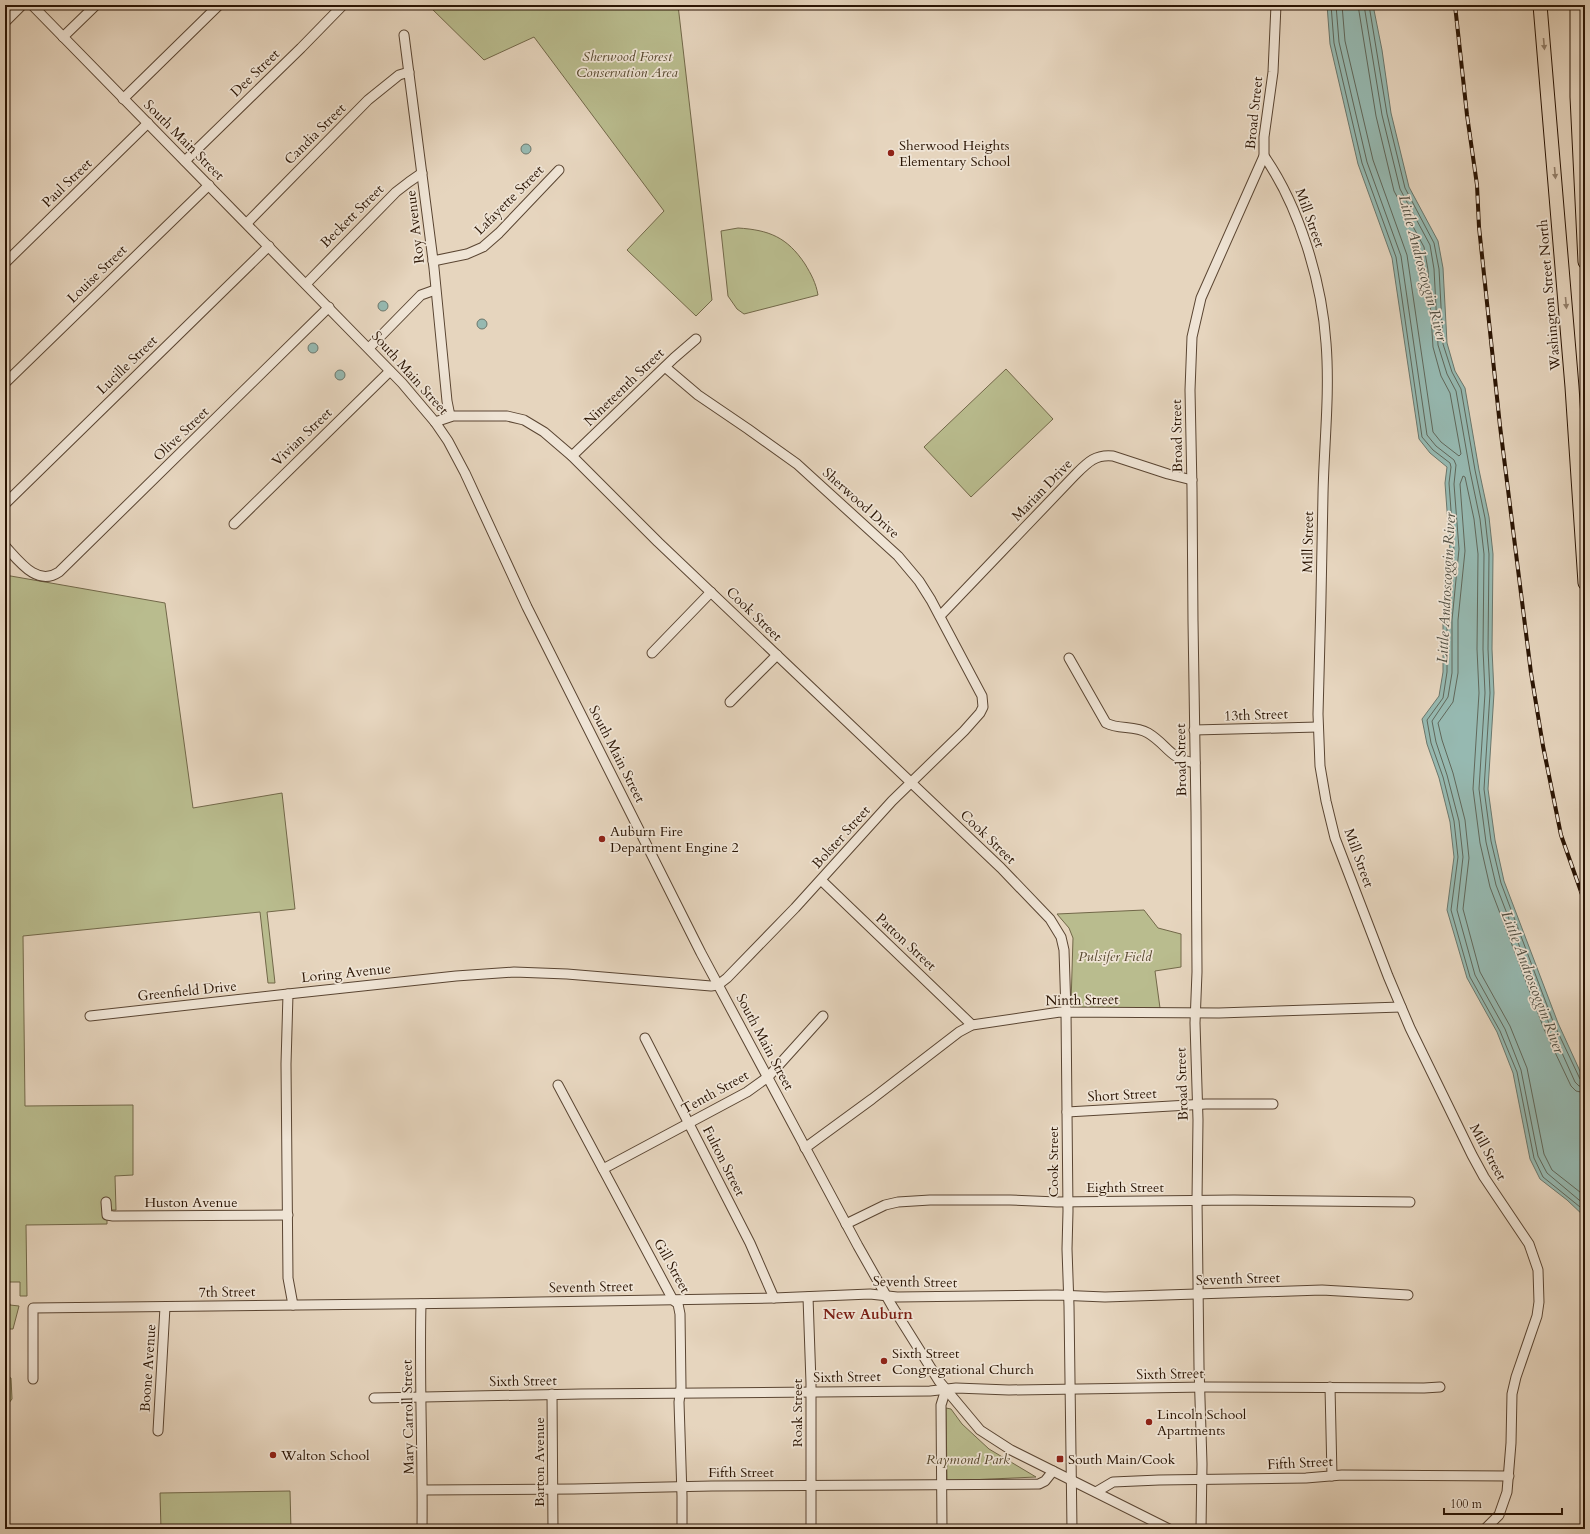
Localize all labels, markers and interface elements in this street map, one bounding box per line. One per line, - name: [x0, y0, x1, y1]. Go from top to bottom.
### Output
- one-way arrow: [1540, 38, 1547, 50]
- street label: Dee Street: [226, 44, 284, 101]
- park label: Sherwood Forest Conservation Area: [576, 47, 678, 82]
- street label: Broad Street: [1241, 75, 1267, 150]
- street label: South Main Street: [140, 96, 229, 185]
- street label: Candia Street: [280, 99, 350, 169]
- place label: Sherwood Heights Elementary School: [899, 136, 1011, 171]
- marker: Sherwood Heights Elementary School: [886, 148, 896, 158]
- street label: Paul Street: [38, 154, 97, 212]
- street label: Lafayette Street: [470, 161, 548, 239]
- one-way arrow: [1551, 167, 1558, 179]
- street label: Beckett Street: [316, 180, 388, 252]
- street label: Mill Street: [1291, 186, 1330, 251]
- street label: Roy Avenue: [401, 189, 429, 265]
- water label: Little Androscoggin River: [1394, 193, 1452, 345]
- street label: Washington Street North: [1533, 218, 1565, 372]
- street label: Louise Street: [63, 240, 131, 307]
- one-way arrow: [1562, 297, 1569, 309]
- street label: South Main Street: [367, 327, 453, 419]
- street label: Lucille Street: [93, 331, 162, 399]
- street label: Nineteenth Street: [580, 343, 669, 430]
- street label: Broad Street: [1167, 399, 1187, 473]
- street label: Olive Street: [149, 402, 213, 465]
- street label: Vivian Street: [268, 403, 337, 470]
- street label: Marian Drive: [1007, 455, 1077, 525]
- street label: Sherwood Drive: [818, 463, 904, 543]
- street label: Mill Street: [1298, 510, 1318, 573]
- water label: Little Androscoggin River: [1432, 511, 1460, 664]
- street label: Cook Street: [722, 583, 786, 646]
- street label: South Main Street: [584, 702, 650, 806]
- street label: 13th Street: [1224, 704, 1289, 726]
- street label: Broad Street: [1171, 723, 1191, 797]
- street label: Bolster Street: [808, 801, 875, 873]
- street label: Cook Street: [956, 806, 1020, 869]
- place label: Auburn Fire Department Engine 2: [610, 822, 739, 857]
- street label: Mill Street: [1340, 826, 1379, 891]
- marker: Auburn Fire Department Engine 2: [597, 834, 607, 844]
- water label: Little Androscoggin River: [1497, 908, 1570, 1057]
- street label: Patton Street: [872, 909, 941, 975]
- park label: Pulsifer Field: [1078, 947, 1153, 966]
- street label: Loring Avenue: [300, 959, 392, 987]
- street label: Greenfield Drive: [136, 976, 238, 1006]
- street label: South Main Street: [732, 990, 799, 1094]
- street label: Ninth Street: [1045, 990, 1119, 1010]
- street label: Broad Street: [1171, 1047, 1193, 1121]
- street label: Tenth Street: [678, 1065, 753, 1118]
- street label: Short Street: [1087, 1084, 1158, 1106]
- street label: Mill Street: [1465, 1120, 1511, 1184]
- street label: Fulton Street: [698, 1123, 750, 1200]
- street label: Cook Street: [1044, 1126, 1063, 1197]
- street label: Eighth Street: [1086, 1178, 1164, 1197]
- street label: Huston Avenue: [144, 1193, 238, 1212]
- street label: Gill Street: [649, 1235, 695, 1297]
- street label: Seventh Street: [1196, 1268, 1281, 1290]
- street label: Seventh Street: [873, 1272, 958, 1292]
- street label: Seventh Street: [549, 1277, 634, 1297]
- street label: 7th Street: [198, 1282, 256, 1302]
- district label: New Auburn: [823, 1304, 913, 1324]
- street label: Boone Avenue: [135, 1323, 161, 1413]
- place label: Sixth Street Congregational Church: [892, 1344, 1034, 1379]
- marker: Sixth Street Congregational Church: [879, 1356, 889, 1366]
- street label: Mary Carroll Street: [397, 1359, 418, 1474]
- street label: Sixth Street: [1136, 1364, 1204, 1384]
- street label: Sixth Street: [813, 1367, 881, 1387]
- street label: Sixth Street: [489, 1371, 557, 1391]
- street label: Roak Street: [788, 1378, 807, 1447]
- place label: Lincoln School Apartments: [1157, 1405, 1247, 1440]
- street label: Barton Avenue: [530, 1417, 549, 1507]
- marker: Lincoln School Apartments: [1144, 1417, 1154, 1427]
- place label: Walton School: [280, 1446, 370, 1465]
- marker: Walton School: [268, 1450, 278, 1460]
- park label: Raymond Park: [926, 1450, 1010, 1469]
- place label: South Main/Cook: [1068, 1450, 1176, 1469]
- street label: Fifth Street: [1267, 1452, 1334, 1474]
- marker: South Main/Cook: [1055, 1454, 1065, 1464]
- street label: Fifth Street: [708, 1463, 774, 1482]
- scale bar: [1444, 1490, 1562, 1516]
- text: 100 m: [1450, 1496, 1483, 1512]

